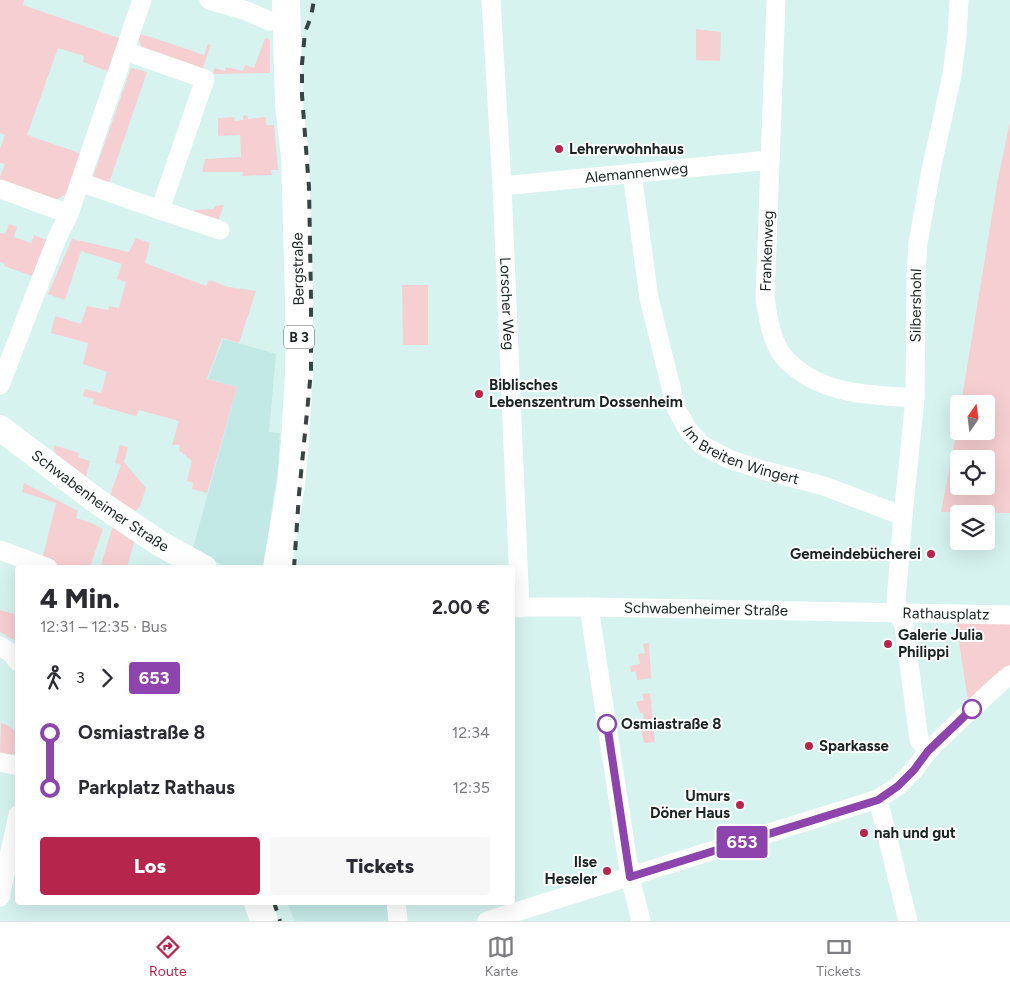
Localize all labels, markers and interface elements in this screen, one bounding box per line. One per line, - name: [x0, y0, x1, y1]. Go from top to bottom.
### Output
- place label: Lehrerwohnhaus: [569, 140, 684, 158]
- marker: Lehrerwohnhaus: [553, 143, 565, 155]
- street label: Alemannenweg: [584, 159, 689, 187]
- street label: Frankenweg: [757, 210, 777, 292]
- street label: Bergstraße: [288, 232, 308, 306]
- street label: Lorscher Weg: [496, 257, 518, 350]
- street label: Silbershohl: [906, 268, 925, 343]
- road number: B 3: [284, 326, 314, 348]
- place label: Biblisches Lebenszentrum Dossenheim: [489, 376, 683, 411]
- marker: Biblisches Lebenszentrum Dossenheim: [473, 388, 485, 400]
- north arrow: [950, 395, 995, 440]
- map controls: [950, 395, 995, 550]
- street label: Im Breiten Wingert: [679, 423, 801, 488]
- street label: Schwabenheimer Straße: [28, 446, 172, 556]
- button: locate: [950, 450, 995, 495]
- button: layers: [950, 505, 995, 550]
- place label: Gemeindebücherei: [790, 545, 921, 563]
- marker: Gemeindebücherei: [925, 548, 937, 560]
- text: 4 Min.: [40, 581, 120, 615]
- text: 2.00 €: [432, 596, 490, 619]
- street label: Schwabenheimer Straße: [624, 599, 788, 620]
- street label: Rathausplatz: [902, 604, 990, 624]
- text: 12:31 – 12:35 · Bus: [40, 617, 167, 636]
- place label: Galerie Julia Philippi: [898, 626, 983, 661]
- marker: Galerie Julia Philippi: [882, 638, 894, 650]
- icon: walk: [40, 664, 68, 692]
- icon: forward: [93, 664, 121, 692]
- text: 653: [139, 667, 170, 689]
- text: 3: [76, 668, 85, 687]
- unlabelled marker: [962, 699, 982, 719]
- marker: Osmiastraße 8: [597, 714, 617, 734]
- place label: Osmiastraße 8: [621, 715, 721, 733]
- text: Osmiastraße 8: [78, 721, 205, 744]
- text: 12:34: [452, 723, 490, 742]
- place label: Sparkasse: [819, 737, 889, 755]
- marker: Sparkasse: [803, 740, 815, 752]
- text: Parkplatz Rathaus: [78, 776, 235, 799]
- text: 12:35: [452, 778, 490, 797]
- place label: Umurs Döner Haus: [650, 787, 730, 822]
- marker: Umurs Döner Haus: [734, 799, 746, 811]
- place label: nah und gut: [874, 824, 956, 842]
- line badge: 653: [713, 826, 771, 858]
- marker: nah und gut: [858, 827, 870, 839]
- text: 653: [727, 831, 757, 853]
- button: Los: [40, 837, 260, 895]
- button: Tickets: [270, 837, 490, 895]
- place label: Ilse Heseler: [544, 853, 598, 888]
- marker: Ilse Heseler: [601, 865, 613, 877]
- tab: Route: [149, 933, 187, 980]
- tab: Karte: [485, 933, 518, 980]
- tab: Tickets: [816, 933, 861, 980]

